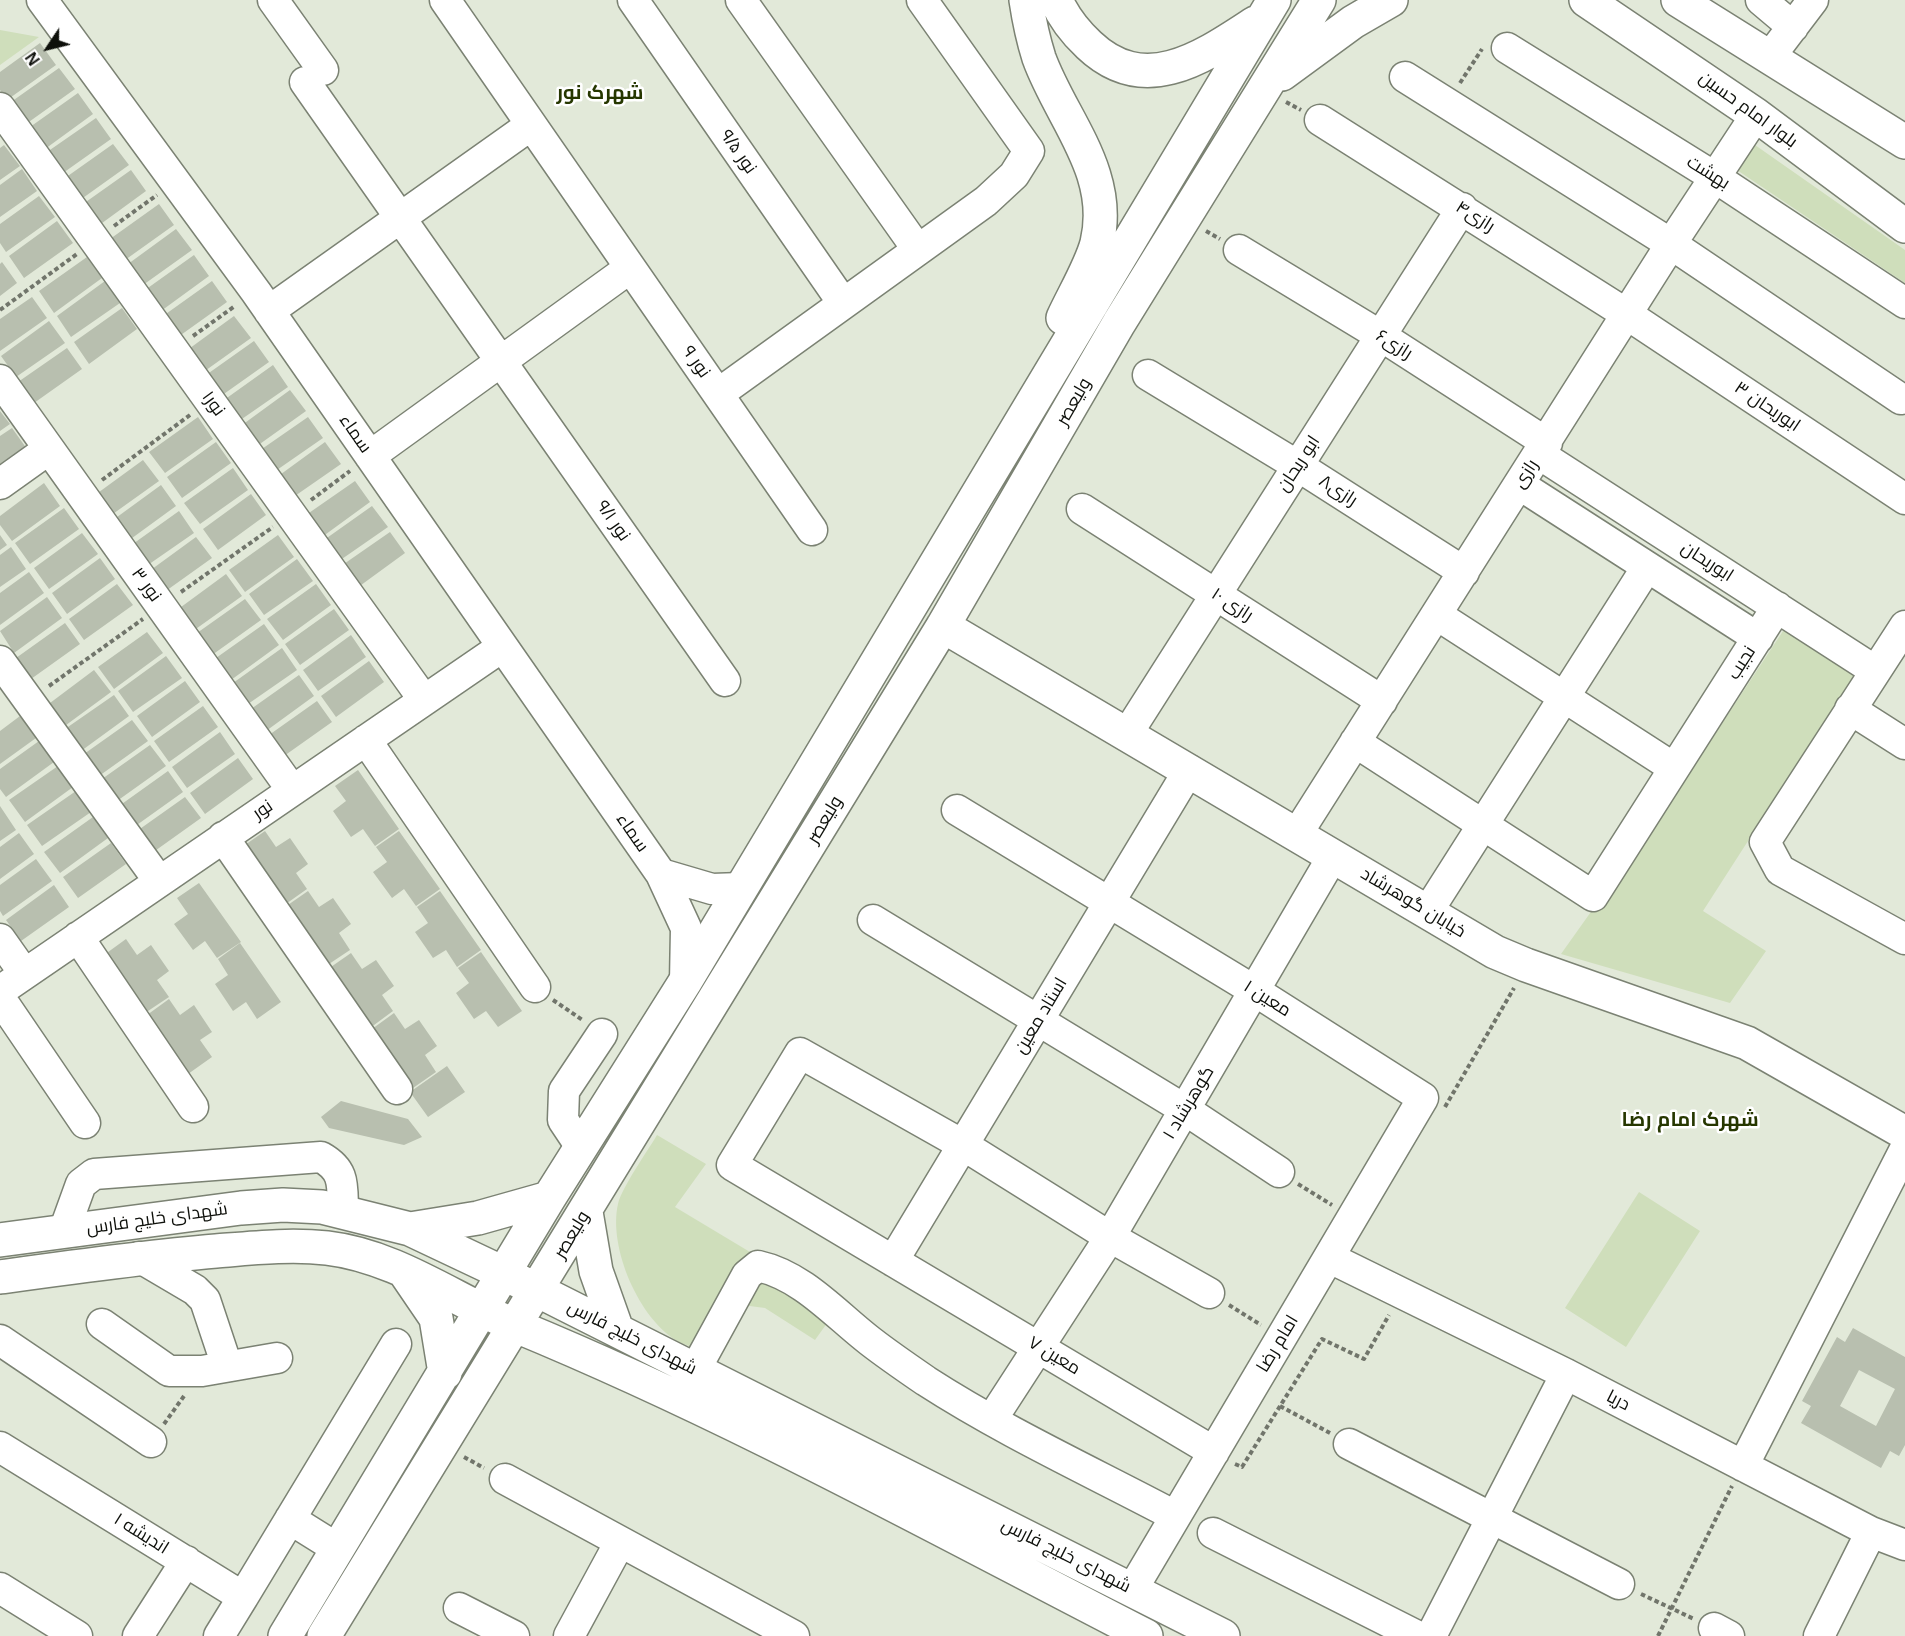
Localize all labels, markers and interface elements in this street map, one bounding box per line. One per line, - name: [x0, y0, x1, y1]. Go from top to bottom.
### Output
- north arrow: [18, 18, 78, 78]
- text: N: [23, 49, 43, 68]
- street label: بلوار امام حسین: [1694, 67, 1802, 153]
- district label: شهرک نور: [556, 81, 644, 105]
- street label: نور ۹/۵: [715, 126, 761, 178]
- street label: بهشت: [1682, 151, 1734, 195]
- street label: رازی۴: [1451, 197, 1499, 237]
- street label: رازی۶: [1372, 325, 1416, 365]
- street label: نور ۹: [677, 342, 715, 382]
- street label: ولیعصر: [1052, 374, 1096, 430]
- street label: ابوریحان ۳: [1730, 377, 1804, 437]
- street label: نور۱: [197, 387, 229, 421]
- street label: سماء: [334, 411, 376, 457]
- street label: ابو ریحان: [1273, 432, 1325, 496]
- street label: رازی: [1509, 455, 1543, 493]
- street label: رازی۸: [1315, 471, 1361, 511]
- street label: نور ۹/۱: [591, 496, 635, 546]
- street label: ابوریحان: [1677, 537, 1737, 587]
- street label: نور ۳: [126, 564, 166, 606]
- street label: رازی ۱۰: [1207, 584, 1257, 626]
- street label: نجیب: [1723, 642, 1761, 684]
- street label: ولیعصر: [802, 792, 848, 848]
- street label: نور: [249, 795, 277, 825]
- street label: سماء: [611, 810, 653, 856]
- street label: خیابان گوهرشاد: [1356, 863, 1470, 943]
- street label: استاد معین: [1010, 974, 1072, 1058]
- street label: معین ۱: [1239, 976, 1295, 1022]
- street label: گوهرشاد ۱: [1159, 1062, 1219, 1144]
- district label: شهرک امام رضا: [1621, 1108, 1759, 1132]
- street label: شهدای خلیج فارس: [85, 1198, 229, 1240]
- street label: ولیعصر: [549, 1207, 595, 1263]
- street label: شهدای خلیج فارس: [564, 1296, 700, 1380]
- street label: امام رضا: [1253, 1312, 1303, 1376]
- street label: معین ۷: [1024, 1332, 1084, 1380]
- street label: دریا: [1603, 1386, 1633, 1416]
- street label: اندیشه ۱: [110, 1509, 172, 1559]
- street label: شهدای خلیج فارس: [998, 1514, 1134, 1598]

